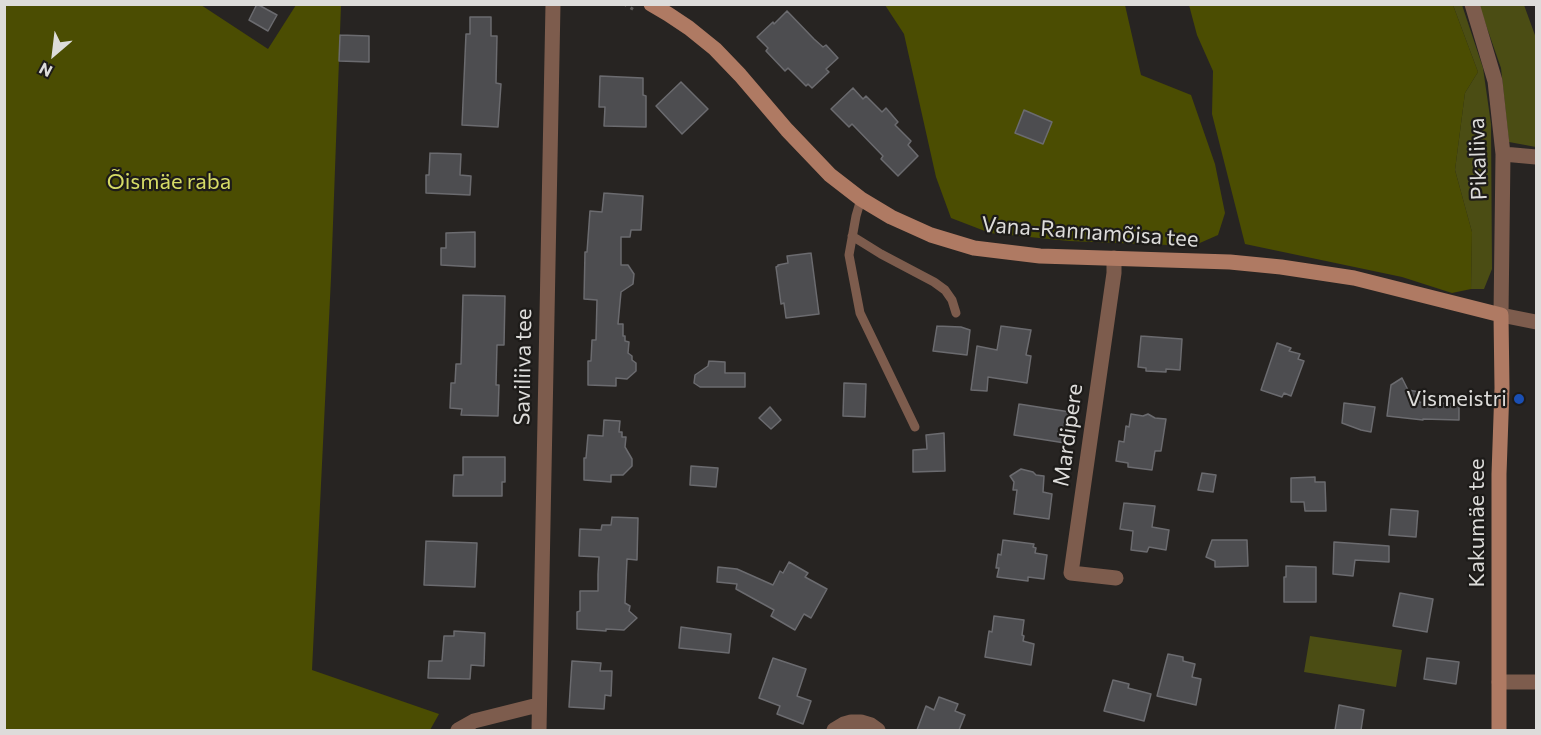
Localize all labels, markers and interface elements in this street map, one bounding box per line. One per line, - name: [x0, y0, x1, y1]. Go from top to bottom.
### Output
- north arrow: [24, 24, 84, 84]
- text: N: [36, 59, 55, 82]
- street label: Pikaliiva: [1463, 117, 1493, 201]
- park label: Õismäe raba: [107, 169, 231, 195]
- street label: Vana-Rannamõisa tee: [981, 211, 1199, 253]
- street label: Saviliiva tee: [509, 308, 537, 426]
- street label: Mardipere: [1048, 382, 1088, 488]
- place label: Vismeistri: [1406, 386, 1507, 412]
- marker: Vismeistri: [1512, 392, 1526, 406]
- street label: Kakumäe tee: [1464, 459, 1490, 587]

